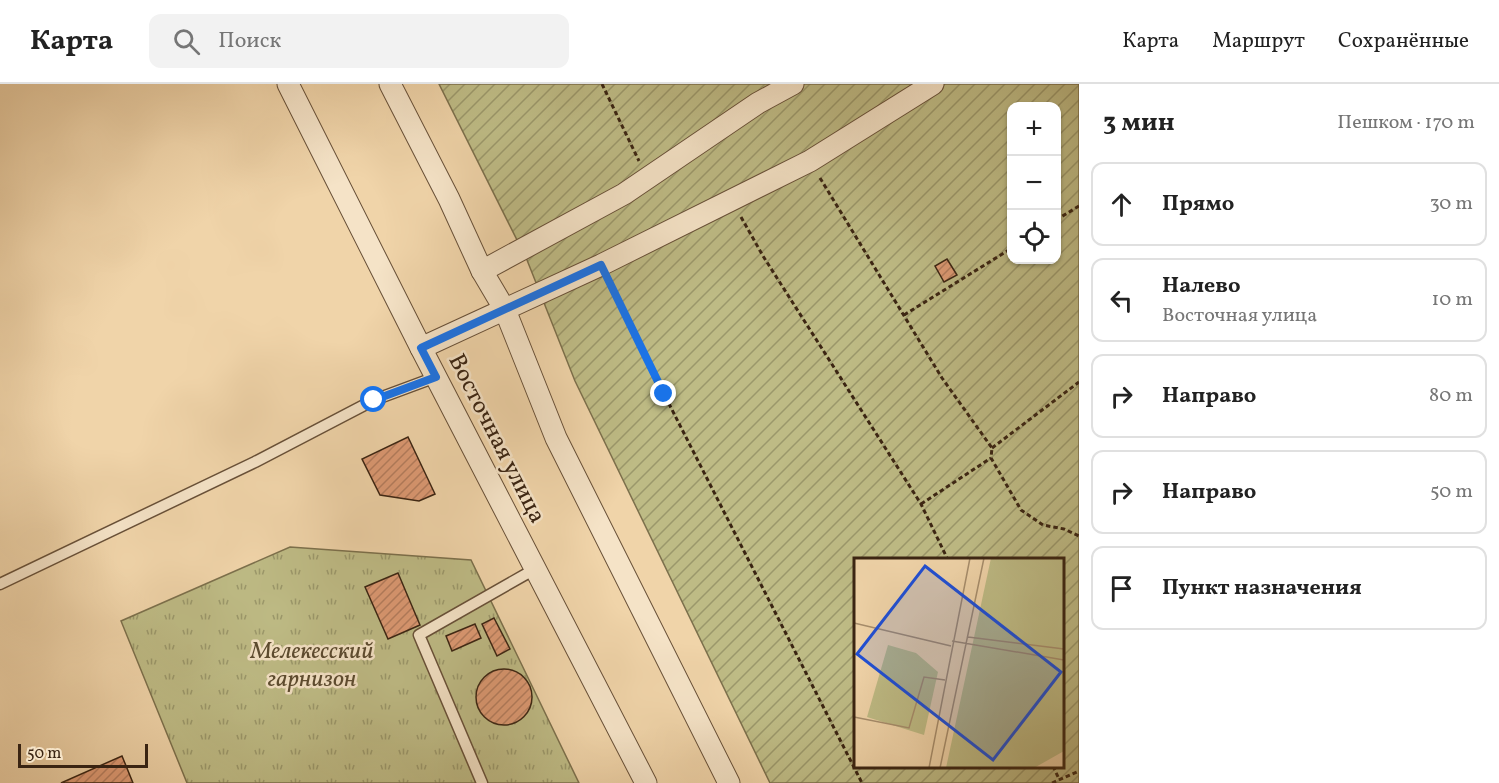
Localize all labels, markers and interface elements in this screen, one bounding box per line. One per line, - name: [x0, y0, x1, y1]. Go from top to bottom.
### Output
- search box: [149, 14, 569, 68]
- text: Карта: [30, 22, 113, 61]
- icon: search: [170, 25, 203, 58]
- text: Поиск: [218, 26, 281, 57]
- text: Карта: [1122, 27, 1179, 56]
- text: Маршрут: [1212, 27, 1305, 56]
- text: Сохранённые: [1338, 27, 1469, 56]
- map controls: [1007, 102, 1061, 264]
- button: +: [1007, 102, 1061, 156]
- text: 3 мин: [1103, 105, 1175, 141]
- text: Пешком · 170 m: [1337, 109, 1475, 137]
- button: −: [1007, 156, 1061, 210]
- icon: ahead: [1105, 188, 1138, 221]
- text: Прямо: [1162, 189, 1234, 220]
- text: 30 m: [1429, 190, 1473, 218]
- button: locate: [1007, 210, 1061, 264]
- text: Налево: [1162, 271, 1241, 302]
- icon: left: [1105, 284, 1138, 317]
- text: 10 m: [1432, 286, 1473, 314]
- text: Восточная улица: [1162, 302, 1317, 330]
- street label: Восточная улица: [439, 348, 553, 530]
- route end: [650, 380, 676, 406]
- icon: right: [1105, 380, 1138, 413]
- text: Направо: [1162, 381, 1256, 412]
- text: 80 m: [1429, 382, 1473, 410]
- route start: [360, 386, 386, 412]
- icon: right: [1105, 476, 1138, 509]
- text: Направо: [1162, 477, 1256, 508]
- text: 50 m: [1430, 478, 1473, 506]
- inset map: [854, 558, 1064, 768]
- icon: arrive: [1105, 572, 1138, 605]
- text: Пункт назначения: [1162, 573, 1362, 604]
- park label: Мелекесский гарнизон: [249, 635, 374, 697]
- scale bar: [18, 741, 148, 768]
- text: 50 m: [27, 743, 61, 765]

